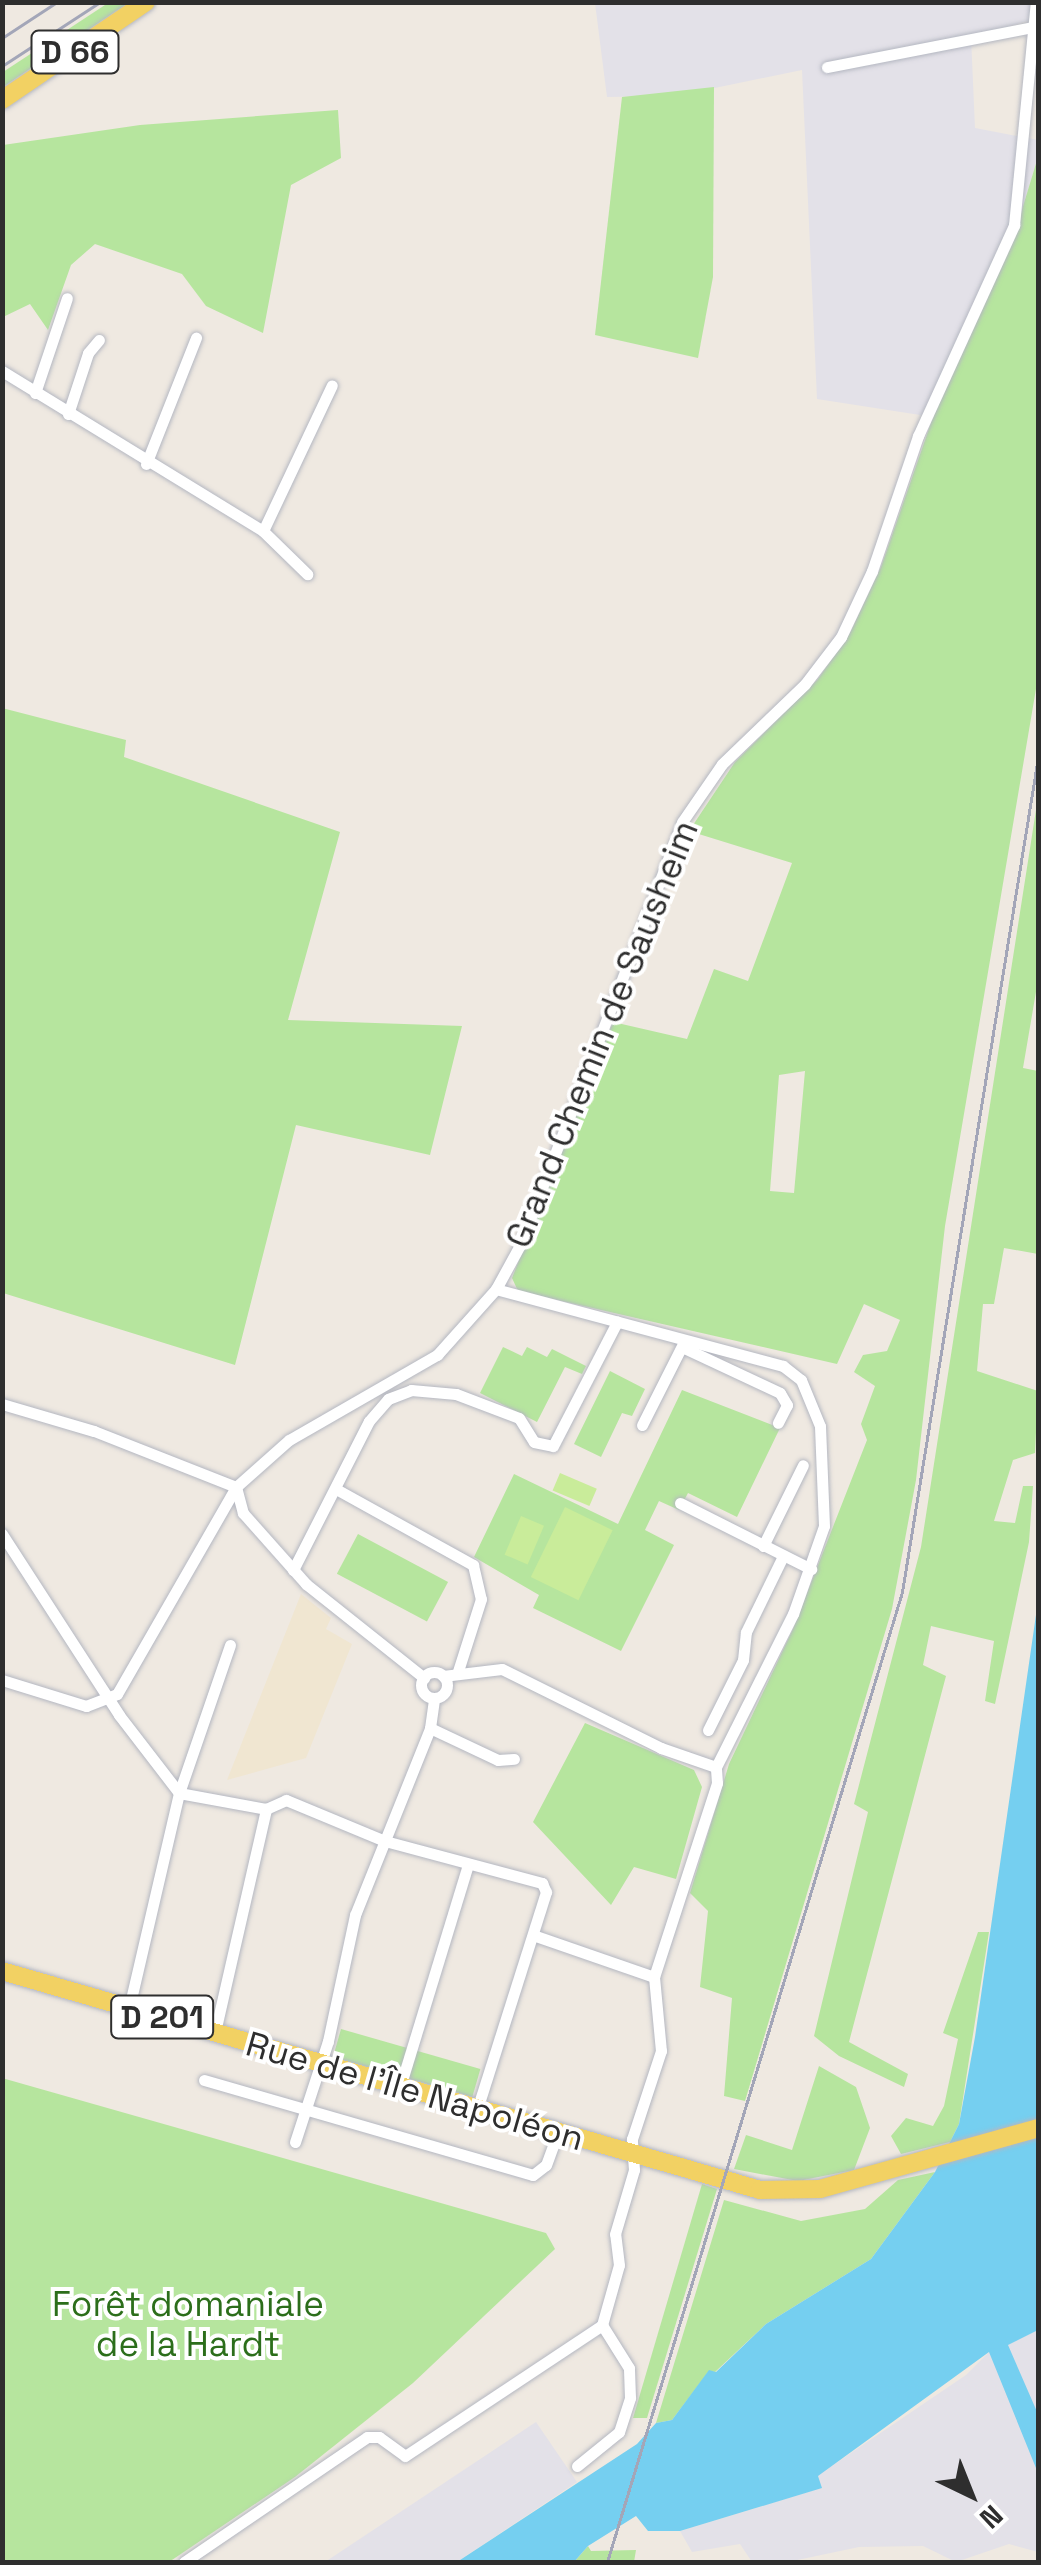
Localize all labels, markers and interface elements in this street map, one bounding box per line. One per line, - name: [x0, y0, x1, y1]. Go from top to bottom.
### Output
- road number: D 66: [30, 25, 120, 79]
- street label: Grand Chemin de Sausheim: [497, 814, 707, 1254]
- road number: D 201: [110, 1990, 214, 2044]
- street label: Rue de l'Île Napoléon: [241, 2023, 589, 2159]
- park label: Forêt domaniale de la Hardt: [52, 2283, 324, 2365]
- north arrow: [921, 2445, 1021, 2545]
- text: N: [972, 2497, 1011, 2536]

